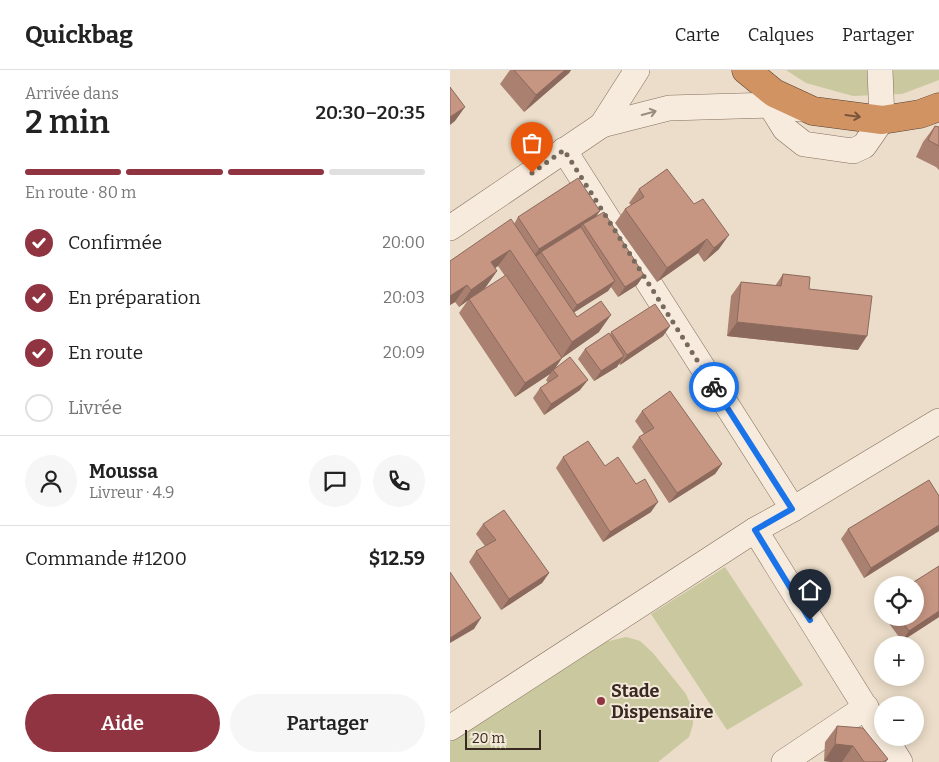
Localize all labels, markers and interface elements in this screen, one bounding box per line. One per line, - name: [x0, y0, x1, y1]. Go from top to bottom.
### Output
- text: Quickbag: [25, 21, 133, 49]
- text: Carte: [675, 24, 720, 46]
- text: Calques: [748, 24, 814, 46]
- text: Partager: [842, 24, 914, 46]
- text: Arrivée dans: [25, 84, 119, 103]
- text: 20:30–20:35: [315, 101, 425, 124]
- text: 2 min: [25, 103, 110, 141]
- one-way arrow: [640, 108, 656, 117]
- one-way arrow: [844, 112, 860, 122]
- pin: [511, 122, 553, 173]
- icon: bag: [518, 129, 546, 157]
- text: En route · 80 m: [25, 183, 136, 202]
- icon: check: [25, 229, 53, 257]
- text: Confirmée: [68, 231, 162, 254]
- text: 20:00: [382, 233, 425, 252]
- icon: check: [25, 284, 53, 312]
- text: En préparation: [68, 286, 201, 309]
- text: 20:03: [383, 288, 425, 307]
- icon: check: [25, 339, 53, 367]
- text: En route: [68, 341, 143, 364]
- text: 20:09: [383, 343, 425, 362]
- courier: [689, 362, 739, 412]
- icon: bike: [700, 373, 728, 401]
- text: Livrée: [68, 396, 122, 419]
- button: person: [25, 455, 77, 507]
- button: chat: [309, 455, 361, 507]
- button: phone: [373, 455, 425, 507]
- text: Moussa: [89, 460, 158, 483]
- text: Livreur · 4.9: [89, 483, 174, 502]
- text: Commande #1200: [25, 547, 187, 570]
- text: $12.59: [369, 547, 425, 570]
- pin: [789, 569, 831, 620]
- icon: home: [796, 576, 824, 604]
- map controls: [874, 576, 924, 746]
- button: locate: [874, 576, 924, 626]
- button: +: [874, 636, 924, 686]
- place label: Stade Dispensaire: [611, 680, 713, 723]
- button: Aide: [25, 694, 220, 752]
- button: Partager: [230, 694, 425, 752]
- marker: Stade Dispensaire: [595, 695, 607, 707]
- button: −: [874, 696, 924, 746]
- scale bar: [465, 727, 541, 750]
- text: 20 m: [472, 730, 505, 747]

